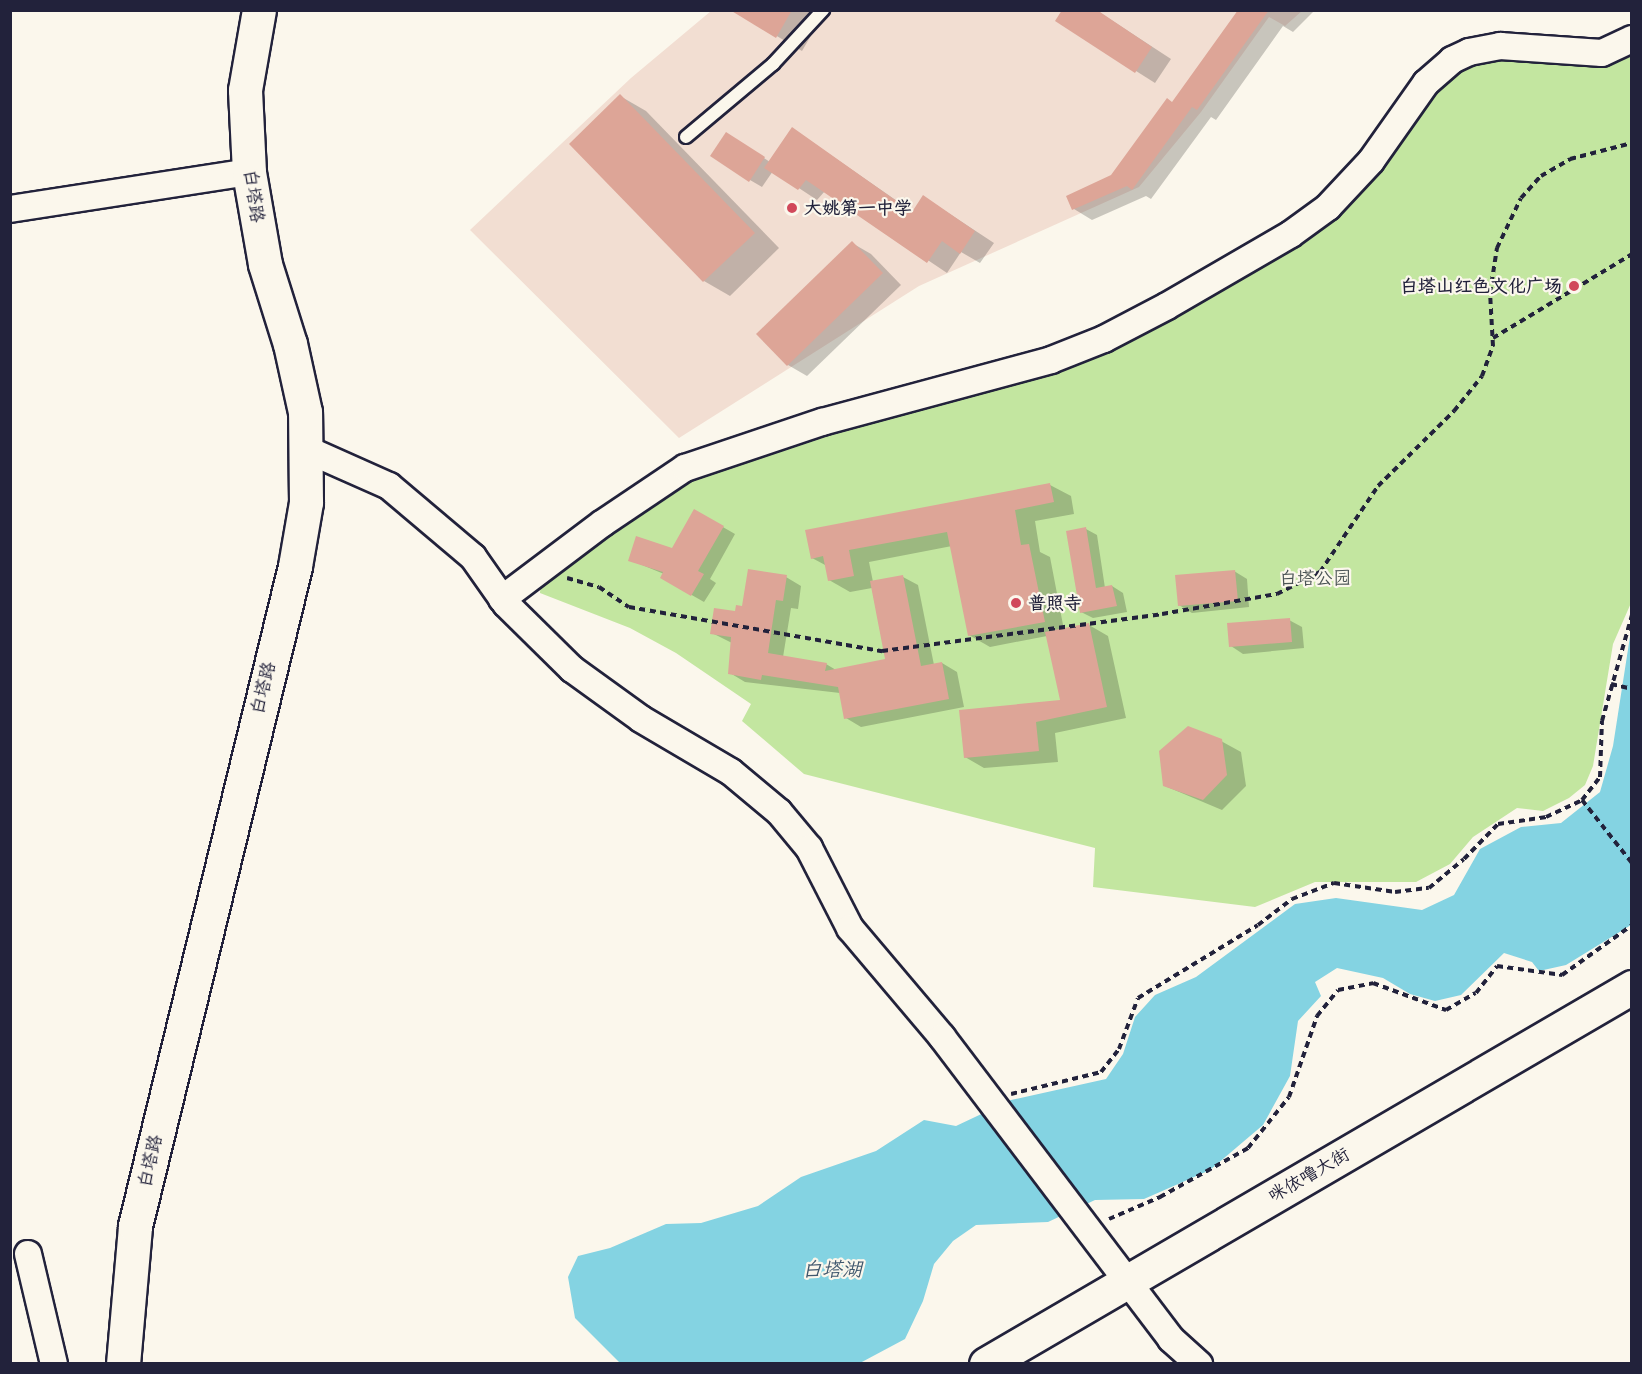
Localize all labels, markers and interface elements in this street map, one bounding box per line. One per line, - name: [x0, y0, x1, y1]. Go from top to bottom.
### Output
- street label: 白塔路: [240, 168, 268, 224]
- place label: 大姚第一中学: [804, 197, 912, 219]
- marker: 大姚第一中学: [785, 201, 799, 215]
- place label: 白塔山红色文化广场: [1400, 275, 1562, 297]
- marker: 白塔山红色文化广场: [1567, 279, 1581, 293]
- park label: 白塔公园: [1279, 567, 1351, 589]
- place label: 普照寺: [1028, 592, 1082, 614]
- marker: 普照寺: [1009, 596, 1023, 610]
- street label: 白塔路: [246, 659, 280, 717]
- street label: 白塔路: [133, 1132, 167, 1190]
- street label: 咪依噜大街: [1265, 1143, 1353, 1207]
- water label: 白塔湖: [802, 1257, 862, 1281]

